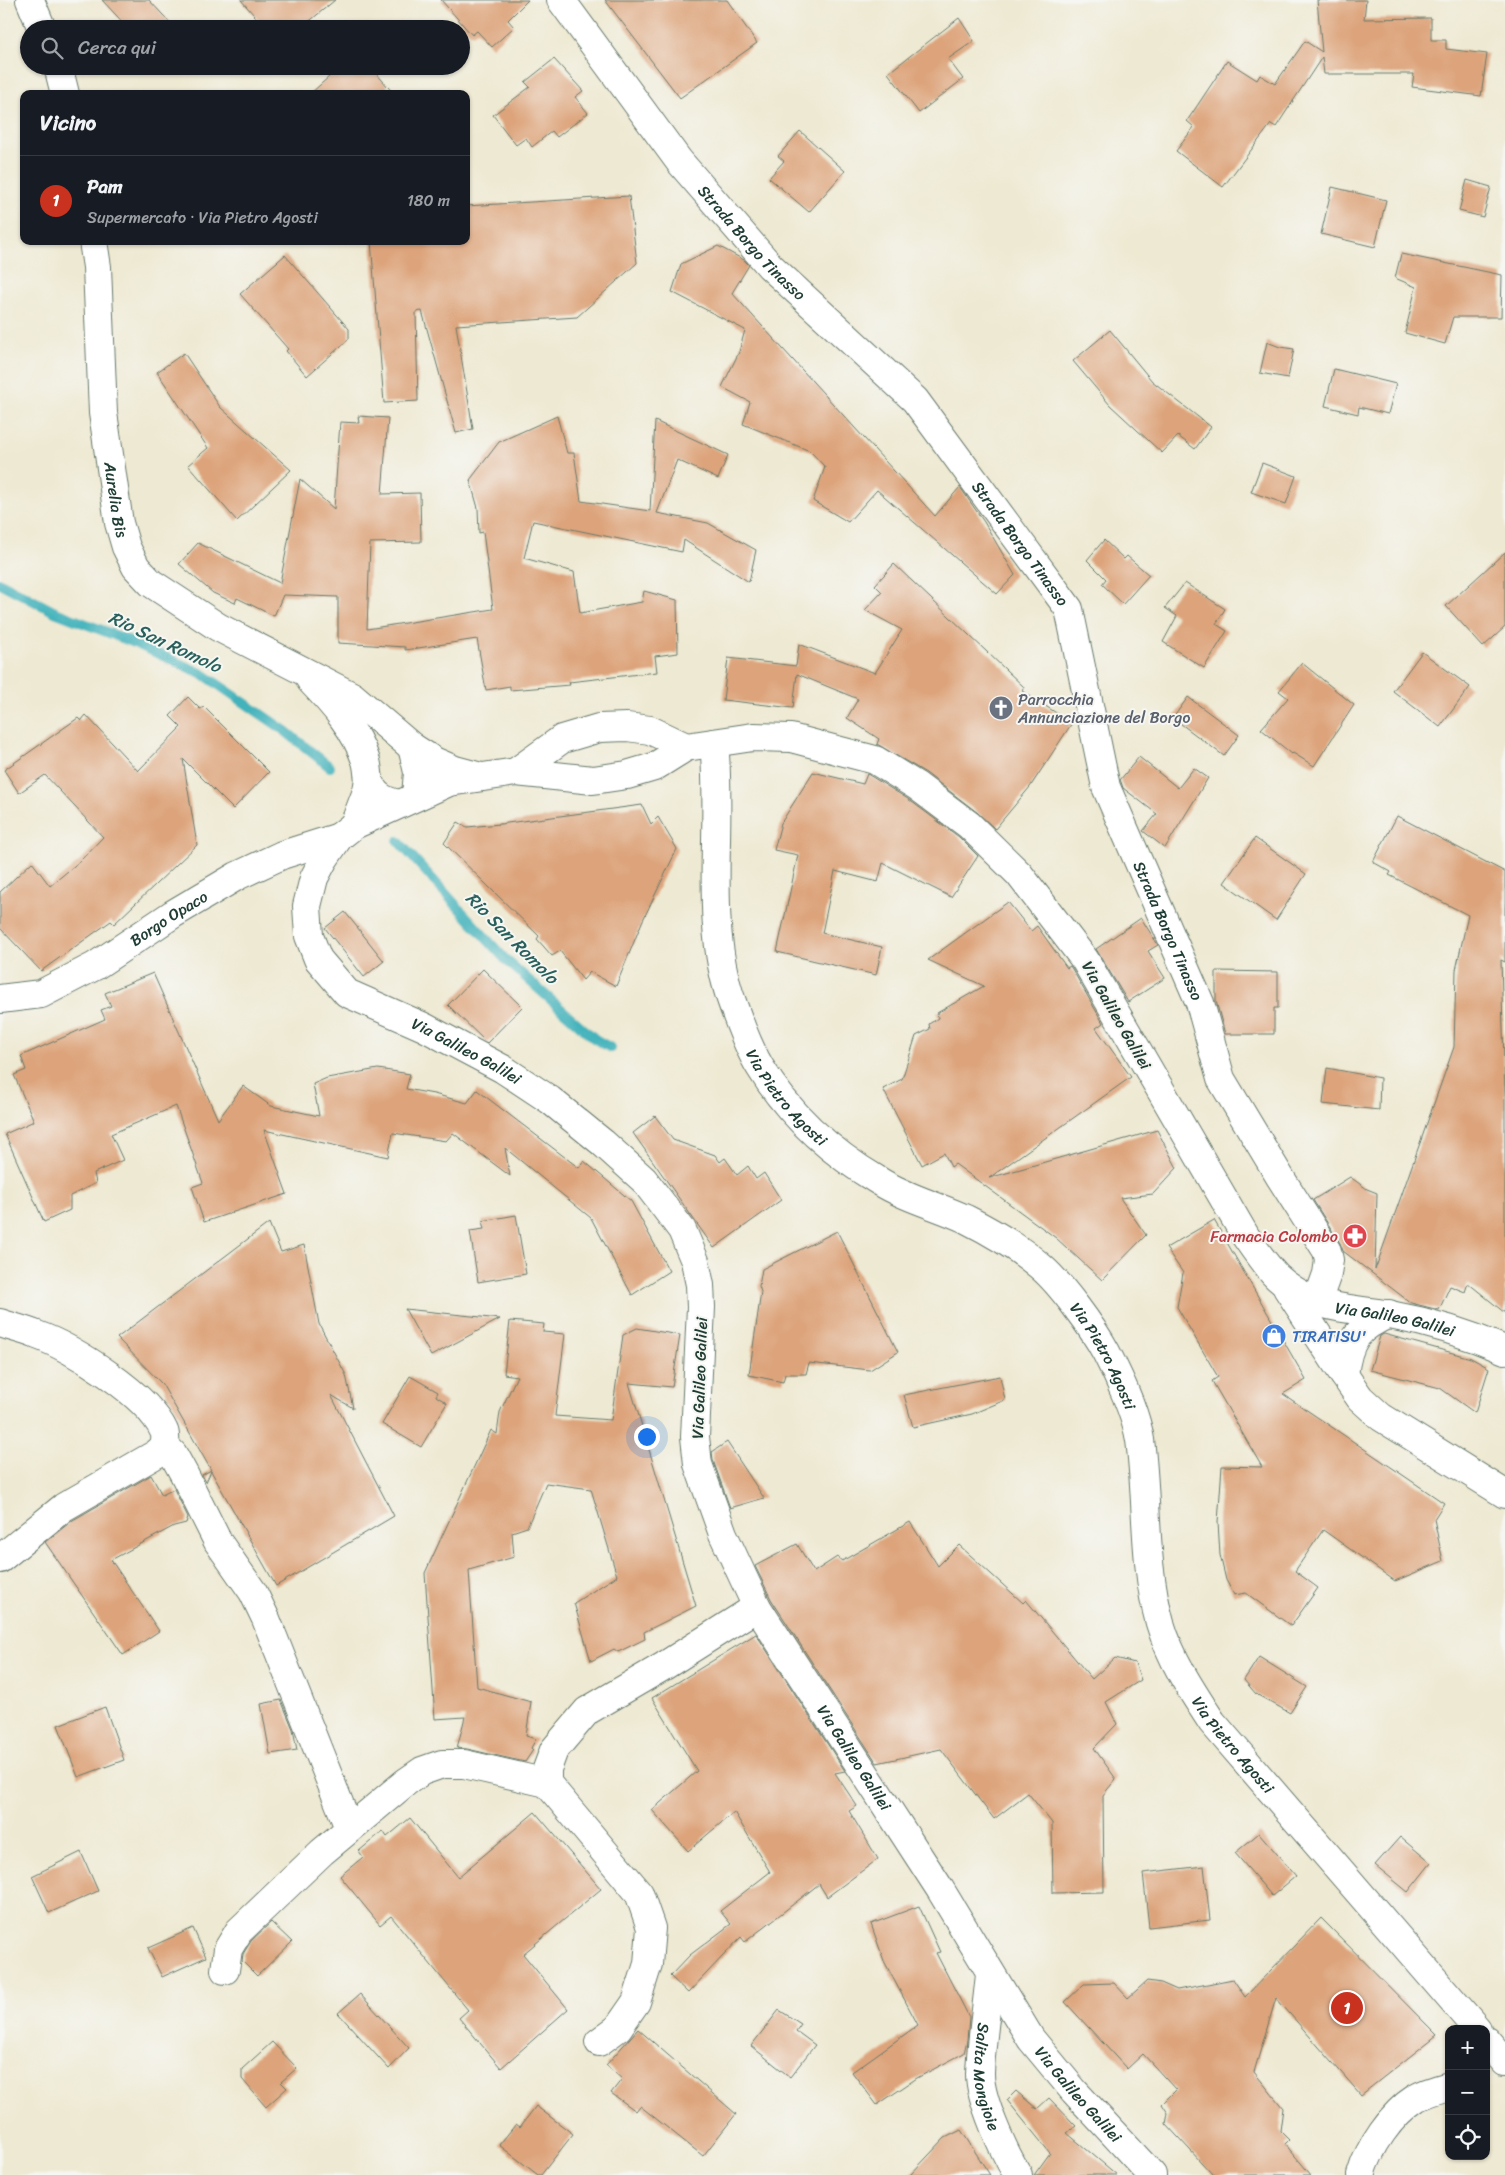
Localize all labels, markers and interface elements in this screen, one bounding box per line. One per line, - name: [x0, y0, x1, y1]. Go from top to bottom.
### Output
- search box: [20, 20, 470, 75]
- text: Cerca qui: [78, 31, 156, 64]
- icon: search: [38, 34, 66, 62]
- text: Vicino: [40, 104, 96, 142]
- text: Pam: [87, 170, 123, 203]
- street label: Strada Borgo Tinasso: [690, 178, 813, 308]
- text: 1: [53, 186, 59, 215]
- text: 180 m: [407, 186, 450, 215]
- text: Supermercato · Via Pietro Agosti: [87, 203, 318, 232]
- street label: Aurelia Bis: [95, 459, 137, 542]
- street label: Strada Borgo Tinasso: [964, 475, 1076, 613]
- water label: Rio San Romolo: [103, 602, 228, 683]
- place label: Parrocchia Annunciazione del Borgo: [1017, 685, 1190, 732]
- church icon: Parrocchia Annunciazione del Borgo: [988, 695, 1014, 721]
- street label: Strada Borgo Tinasso: [1125, 856, 1211, 1005]
- street label: Borgo Opaco: [124, 882, 214, 954]
- water label: Rio San Romolo: [458, 884, 567, 993]
- street label: Via Galileo Galilei: [1074, 955, 1160, 1076]
- street label: Via Galileo Galilei: [407, 1009, 528, 1093]
- street label: Via Pietro Agosti: [737, 1044, 835, 1154]
- place label: Farmacia Colombo: [1210, 1222, 1338, 1251]
- pharmacy icon: Farmacia Colombo: [1342, 1223, 1368, 1249]
- street label: Via Galileo Galilei: [1333, 1293, 1459, 1346]
- street label: Via Pietro Agosti: [1062, 1296, 1145, 1414]
- street label: Via Galileo Galilei: [683, 1316, 716, 1439]
- place label: TIRATISU': [1292, 1322, 1367, 1351]
- shop icon: TIRATISU': [1261, 1323, 1287, 1349]
- your location: [634, 1424, 660, 1450]
- street label: Via Pietro Agosti: [1184, 1690, 1282, 1801]
- street label: Via Galileo Galilei: [809, 1699, 900, 1817]
- pin: 1: [1331, 1989, 1363, 2027]
- street label: Salita Mongioie: [965, 2021, 1008, 2135]
- map controls: [1445, 2025, 1490, 2160]
- button: +: [1445, 2025, 1490, 2070]
- street label: Via Galileo Galilei: [1027, 2039, 1130, 2150]
- button: −: [1445, 2070, 1490, 2115]
- button: locate: [1445, 2115, 1490, 2160]

